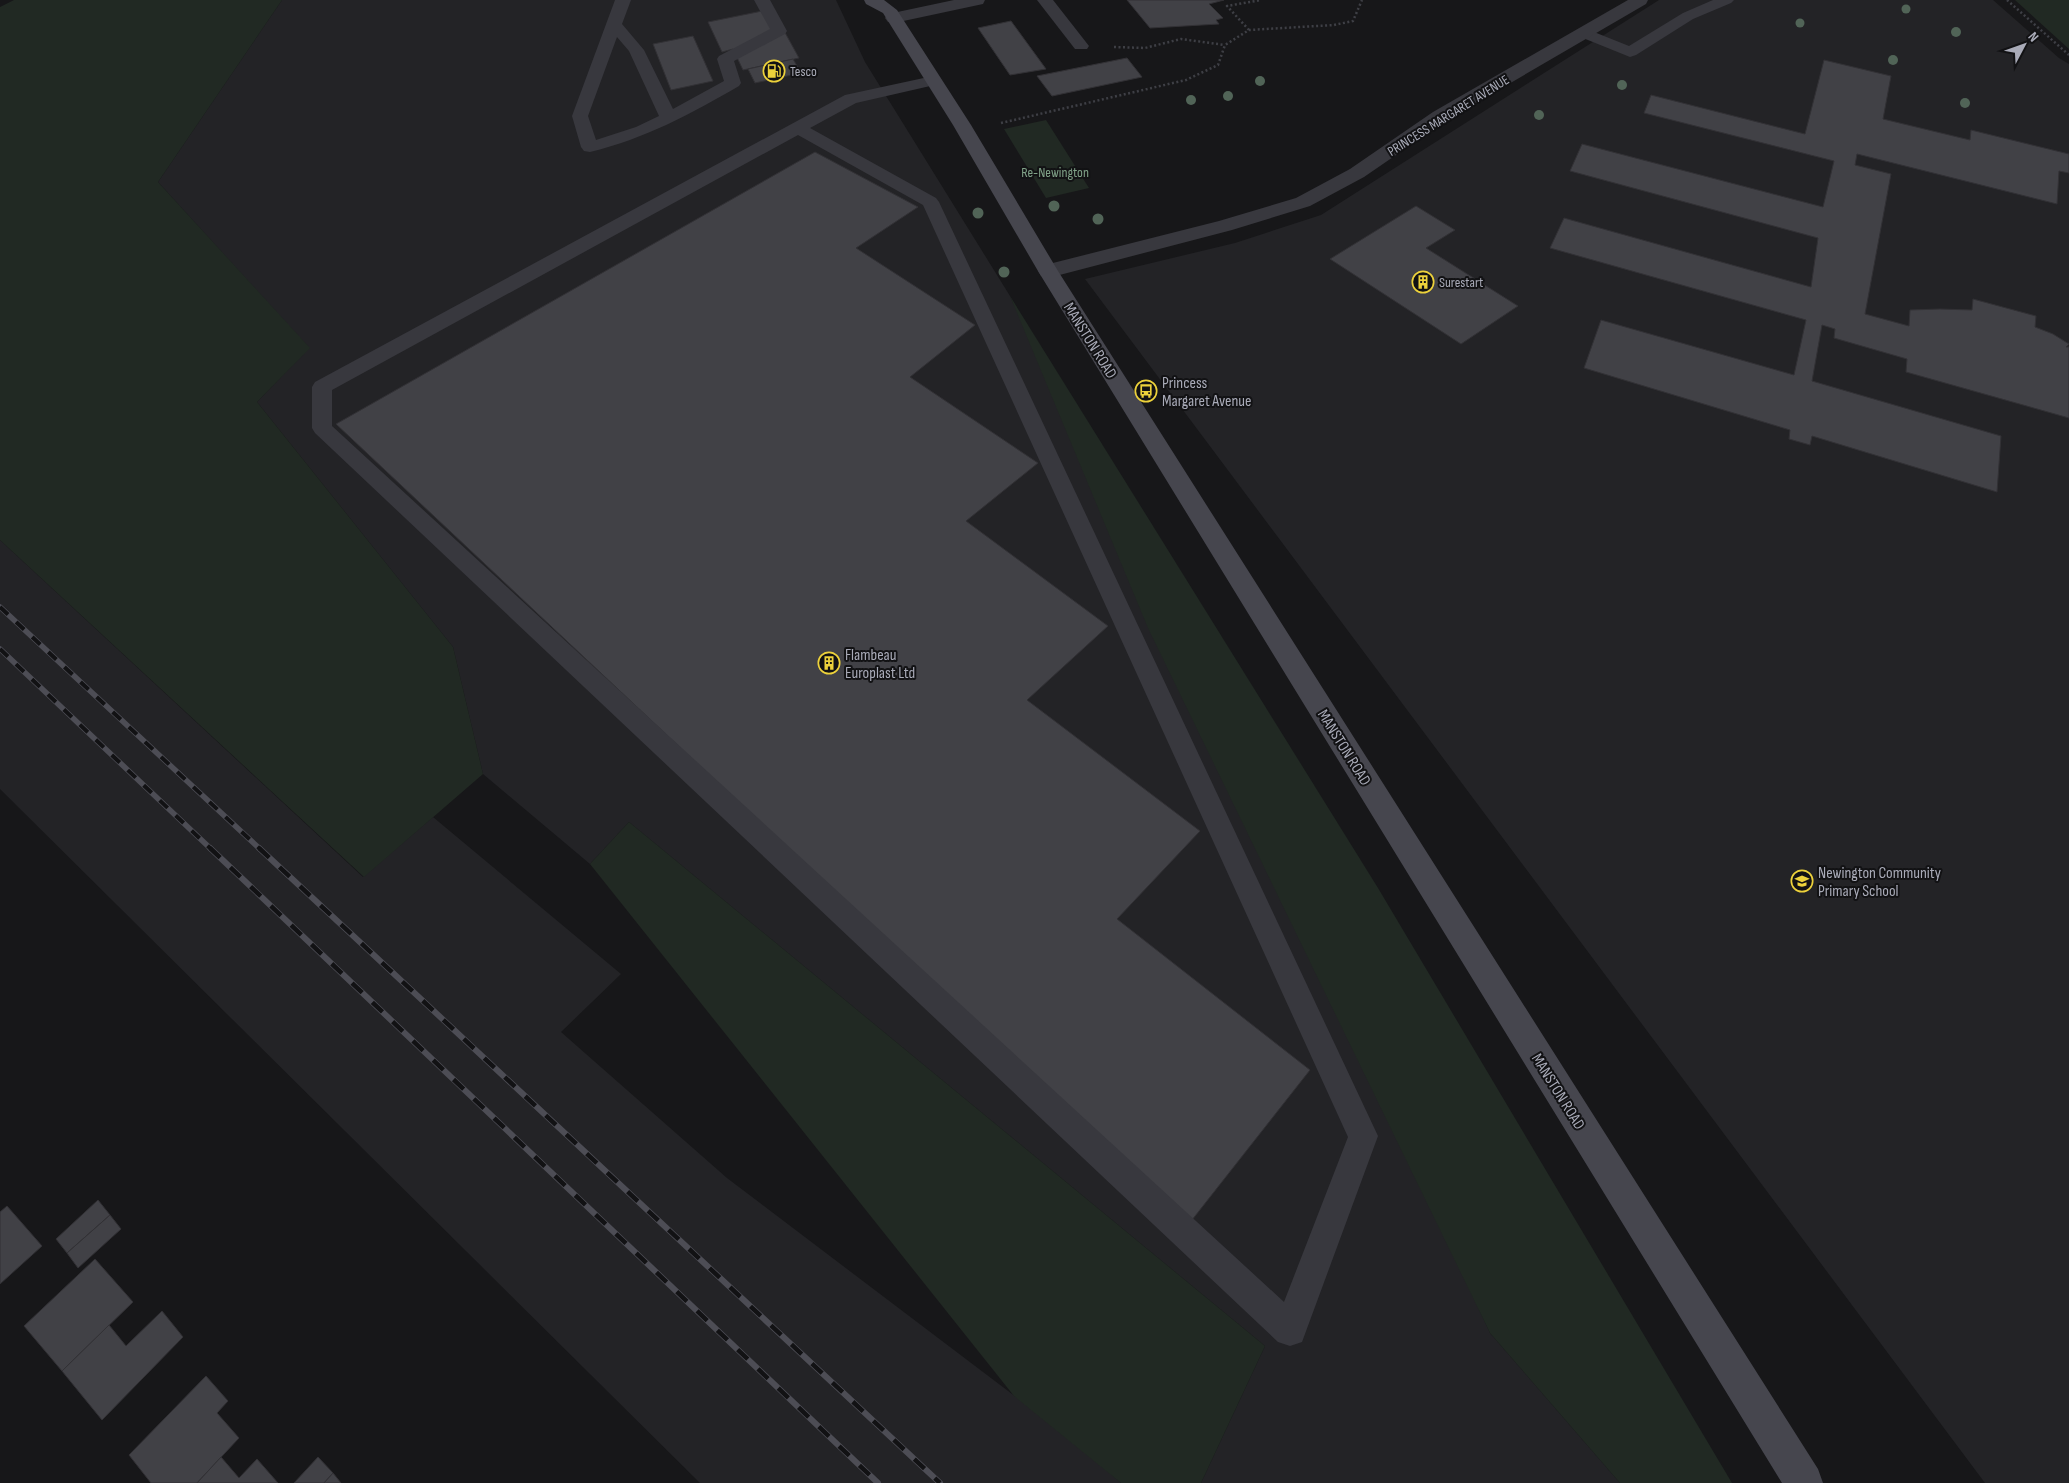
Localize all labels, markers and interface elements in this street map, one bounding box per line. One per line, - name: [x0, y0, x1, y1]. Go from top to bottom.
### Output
- north arrow: [1999, 20, 2049, 70]
- text: N: [2025, 28, 2042, 45]
- fuel station icon: Tesco: [762, 59, 786, 83]
- place label: Tesco: [790, 63, 817, 80]
- street label: PRINCESS MARGARET AVENUE: [1384, 71, 1512, 160]
- park label: Re-Newington: [1021, 164, 1089, 181]
- building icon: Surestart: [1411, 270, 1435, 294]
- place label: Surestart: [1439, 274, 1483, 291]
- street label: MANSTON ROAD: [1059, 299, 1121, 382]
- place label: Princess Margaret Avenue: [1162, 374, 1251, 411]
- bus stop icon: Princess Margaret Avenue: [1134, 379, 1158, 403]
- place label: Flambeau Europlast Ltd: [845, 646, 915, 683]
- building icon: Flambeau Europlast Ltd: [817, 651, 841, 675]
- street label: MANSTON ROAD: [1313, 706, 1375, 789]
- place label: Newington Community Primary School: [1818, 864, 1941, 901]
- school or university icon: Newington Community Primary School: [1790, 869, 1814, 893]
- street label: MANSTON ROAD: [1527, 1050, 1589, 1133]

